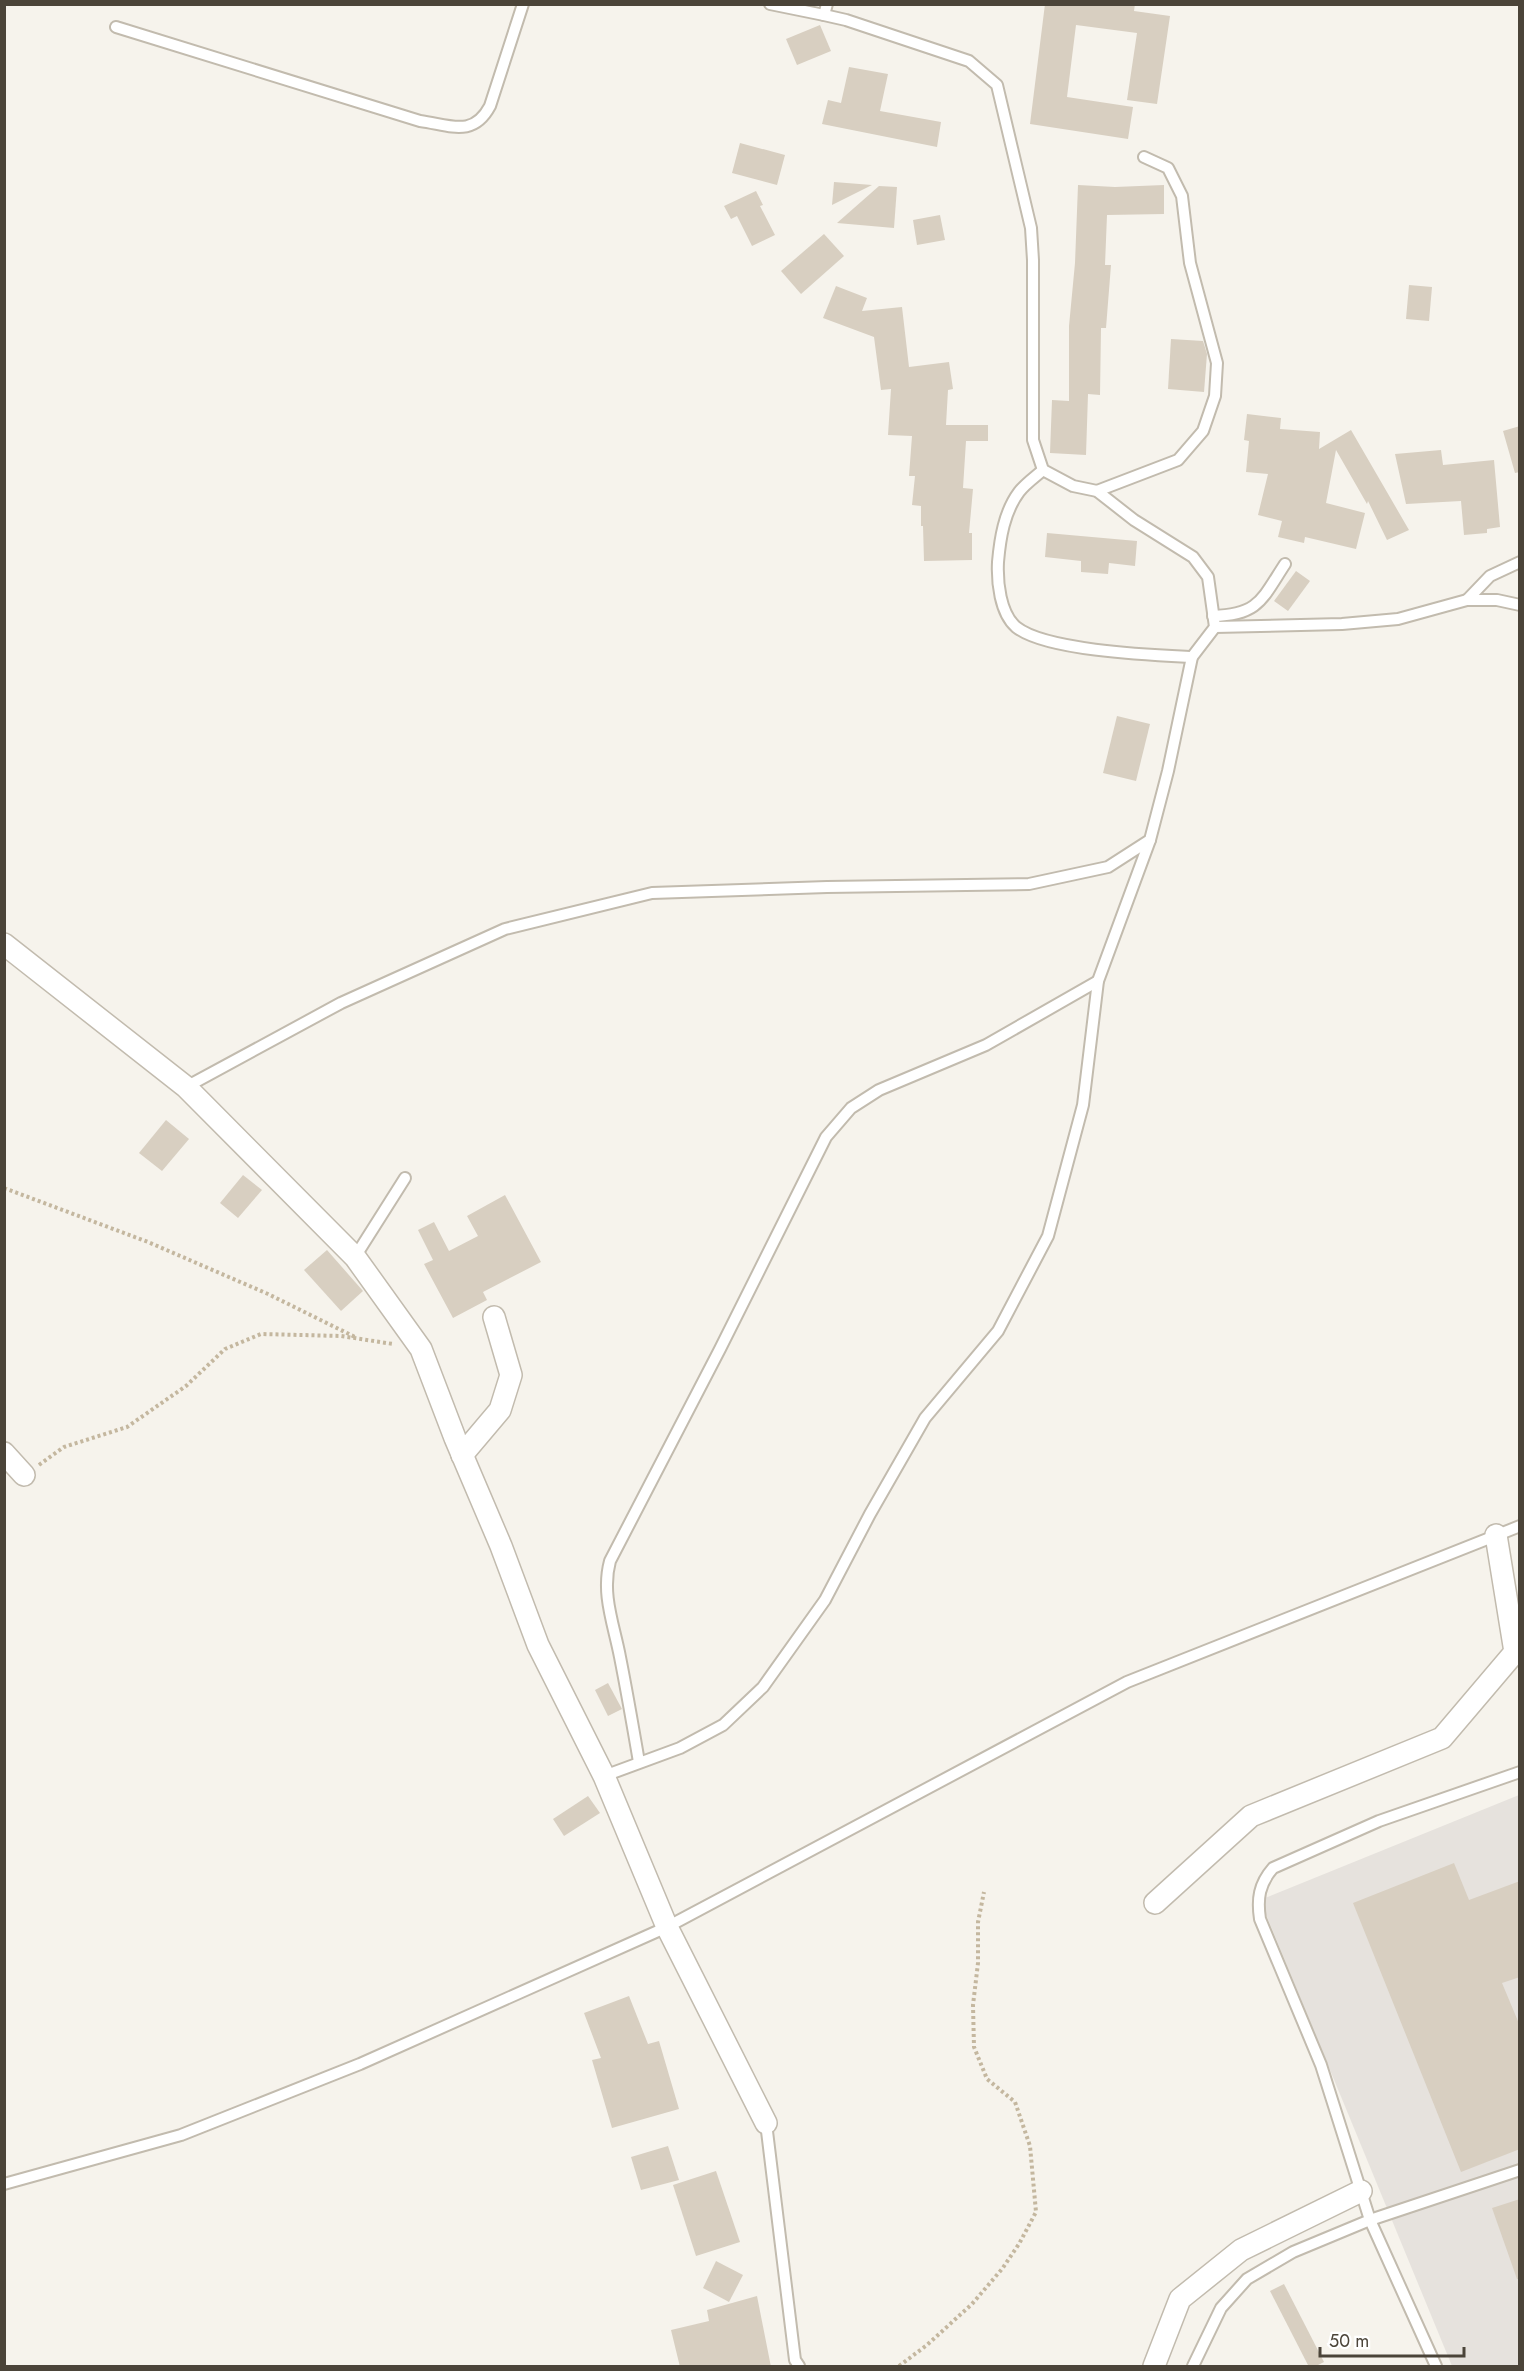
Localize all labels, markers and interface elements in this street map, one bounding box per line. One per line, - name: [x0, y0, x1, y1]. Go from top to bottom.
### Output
- scale bar: [1320, 2320, 1464, 2358]
- text: 50 m: [1329, 2328, 1369, 2354]

